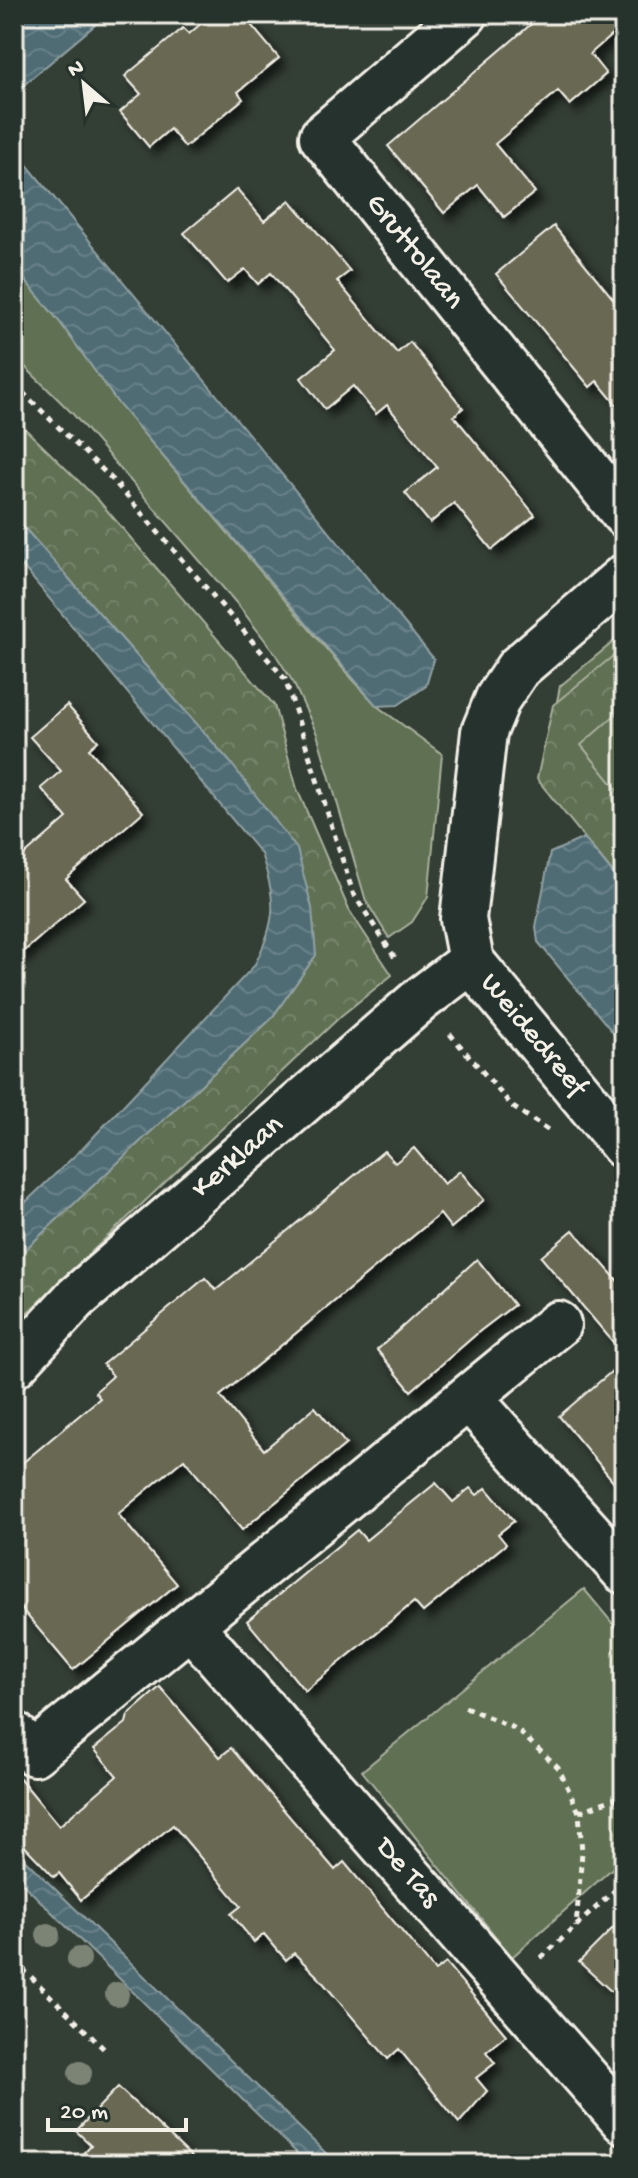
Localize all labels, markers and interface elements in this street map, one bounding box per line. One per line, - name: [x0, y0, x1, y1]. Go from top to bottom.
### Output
- north arrow: [44, 44, 124, 124]
- text: N: [64, 55, 89, 85]
- street label: Gruttolaan: [357, 187, 471, 317]
- street label: Weidedreef: [472, 967, 595, 1106]
- street label: Kerklaan: [185, 1108, 291, 1207]
- street label: De Tas: [366, 1829, 448, 1916]
- scale bar: [48, 2082, 186, 2132]
- text: 20 m: [60, 2099, 108, 2128]

